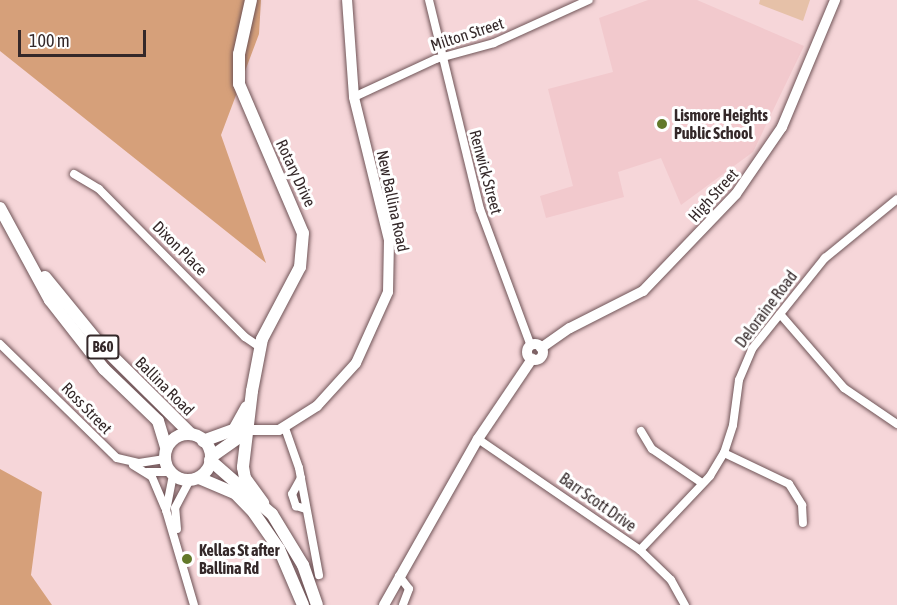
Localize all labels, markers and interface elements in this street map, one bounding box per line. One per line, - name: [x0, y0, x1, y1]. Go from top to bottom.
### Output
- street label: Milton Street: [428, 13, 506, 55]
- scale bar: [21, 18, 148, 56]
- text: 100 m: [29, 30, 70, 51]
- place label: Lismore Heights Public School: [674, 105, 768, 143]
- marker: Lismore Heights Public School: [655, 117, 669, 131]
- street label: Renwick Street: [466, 128, 506, 216]
- street label: Rotary Drive: [272, 136, 320, 210]
- street label: New Ballina Road: [373, 148, 413, 254]
- street label: High Street: [684, 164, 742, 226]
- street label: Dixon Place: [149, 217, 211, 279]
- street label: Deloraine Road: [731, 267, 801, 351]
- road number: B60: [85, 335, 121, 359]
- street label: Ballina Road: [132, 353, 198, 419]
- street label: Ross Street: [58, 378, 116, 438]
- street label: Barr Scott Drive: [556, 469, 640, 535]
- place label: Kellas St after Ballina Rd: [199, 540, 279, 578]
- marker: Kellas St after Ballina Rd: [180, 552, 194, 566]

